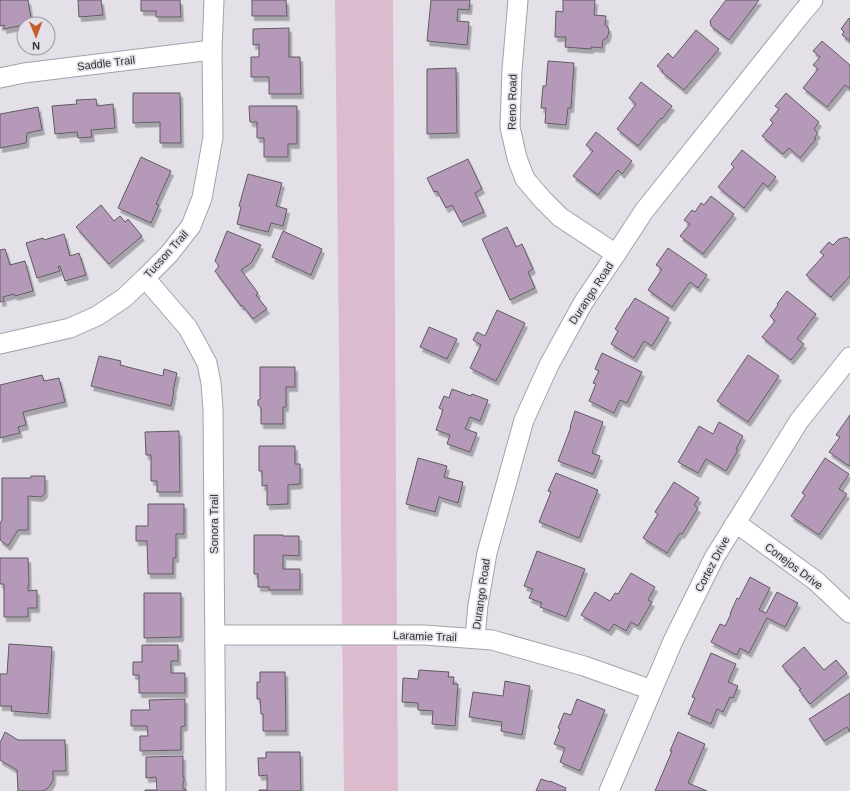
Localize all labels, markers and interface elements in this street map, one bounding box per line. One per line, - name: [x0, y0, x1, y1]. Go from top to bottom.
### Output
- north arrow: [16, 16, 56, 56]
- text: N: [32, 40, 40, 52]
- street label: Saddle Trail: [76, 54, 136, 72]
- street label: Reno Road: [506, 74, 518, 130]
- street label: Tucson Trail: [142, 228, 190, 280]
- street label: Durango Road: [566, 260, 616, 326]
- street label: Sonora Trail: [208, 494, 220, 554]
- street label: Cortez Drive: [692, 534, 732, 594]
- street label: Conejos Drive: [763, 540, 825, 592]
- street label: Durango Road: [470, 558, 492, 630]
- street label: Laramie Trail: [393, 629, 457, 643]

